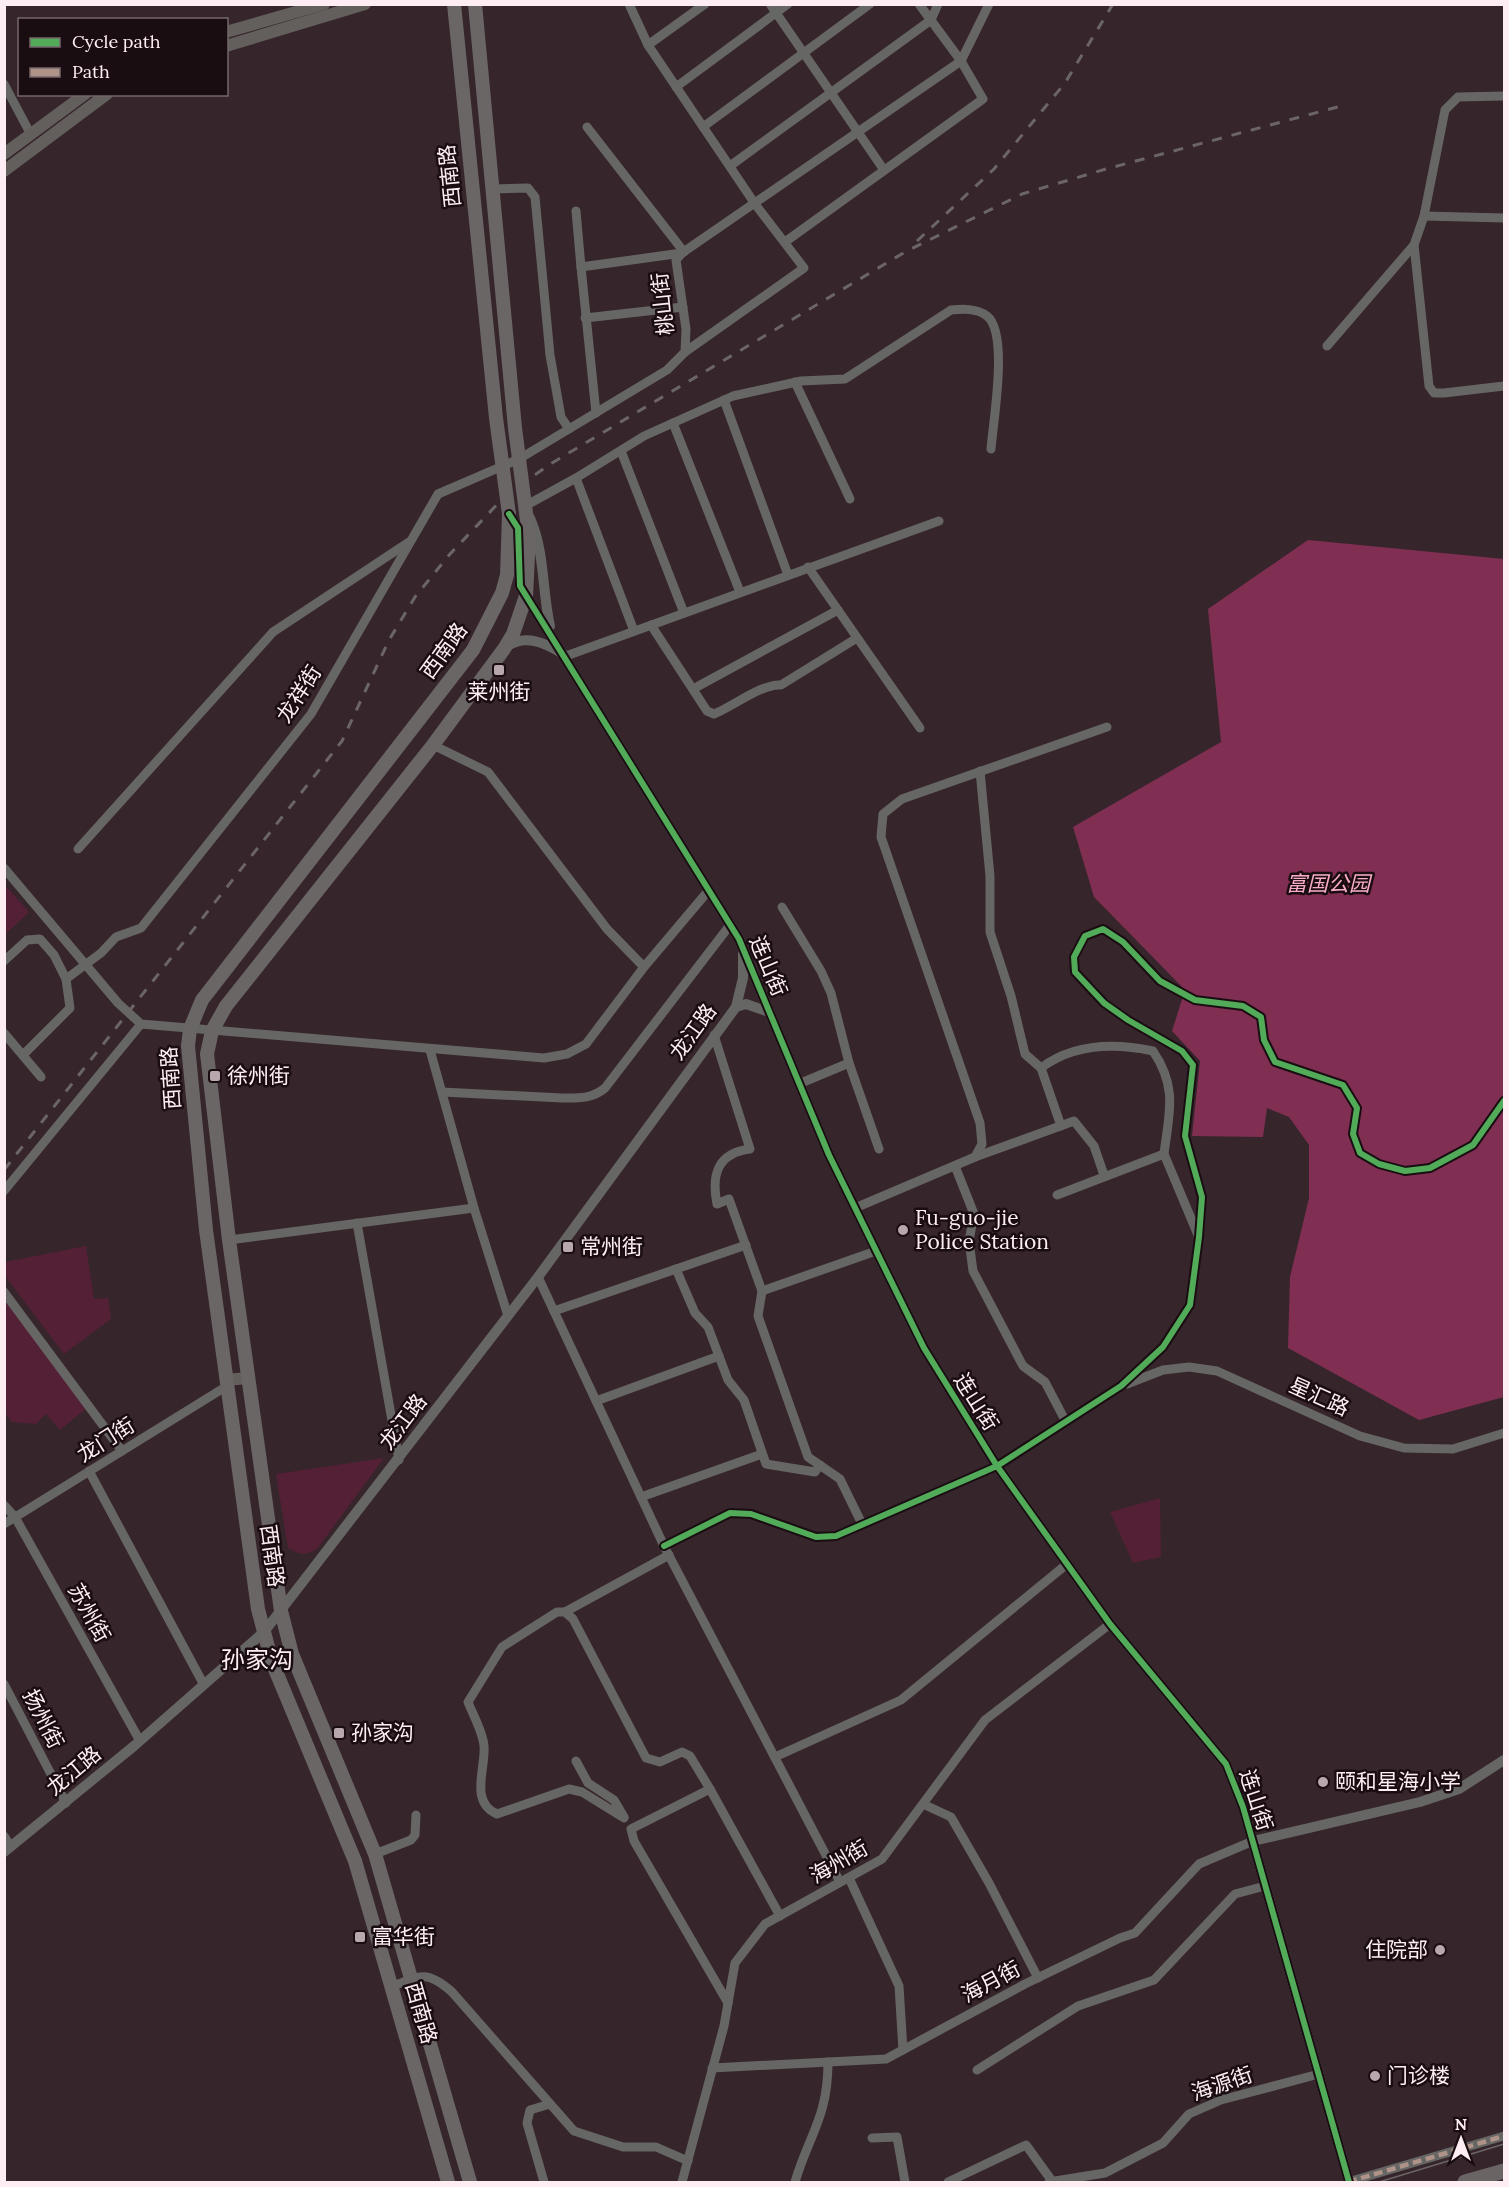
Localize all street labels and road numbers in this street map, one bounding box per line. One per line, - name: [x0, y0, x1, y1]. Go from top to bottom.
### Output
- street label: 西南路: [433, 143, 466, 209]
- street label: 桃山街: [646, 271, 679, 337]
- street label: 西南路: [414, 617, 473, 684]
- street label: 龙祥街: [270, 660, 327, 727]
- street label: 连山街: [744, 932, 793, 1000]
- street label: 龙江路: [663, 998, 722, 1065]
- street label: 西南路: [155, 1046, 186, 1110]
- street label: 连山街: [948, 1368, 1005, 1436]
- street label: 星汇路: [1285, 1371, 1353, 1422]
- street label: 龙江路: [373, 1388, 432, 1455]
- street label: 龙门街: [72, 1411, 140, 1468]
- street label: 西南路: [255, 1523, 290, 1589]
- street label: 苏州街: [62, 1579, 117, 1647]
- street label: 扬州街: [17, 1685, 70, 1753]
- street label: 龙江路: [41, 1740, 106, 1801]
- street label: 连山街: [1234, 1766, 1279, 1834]
- street label: 海州街: [805, 1834, 873, 1889]
- street label: 海月街: [957, 1955, 1025, 2008]
- street label: 西南路: [400, 1979, 443, 2047]
- street label: 海源街: [1188, 2061, 1256, 2107]

